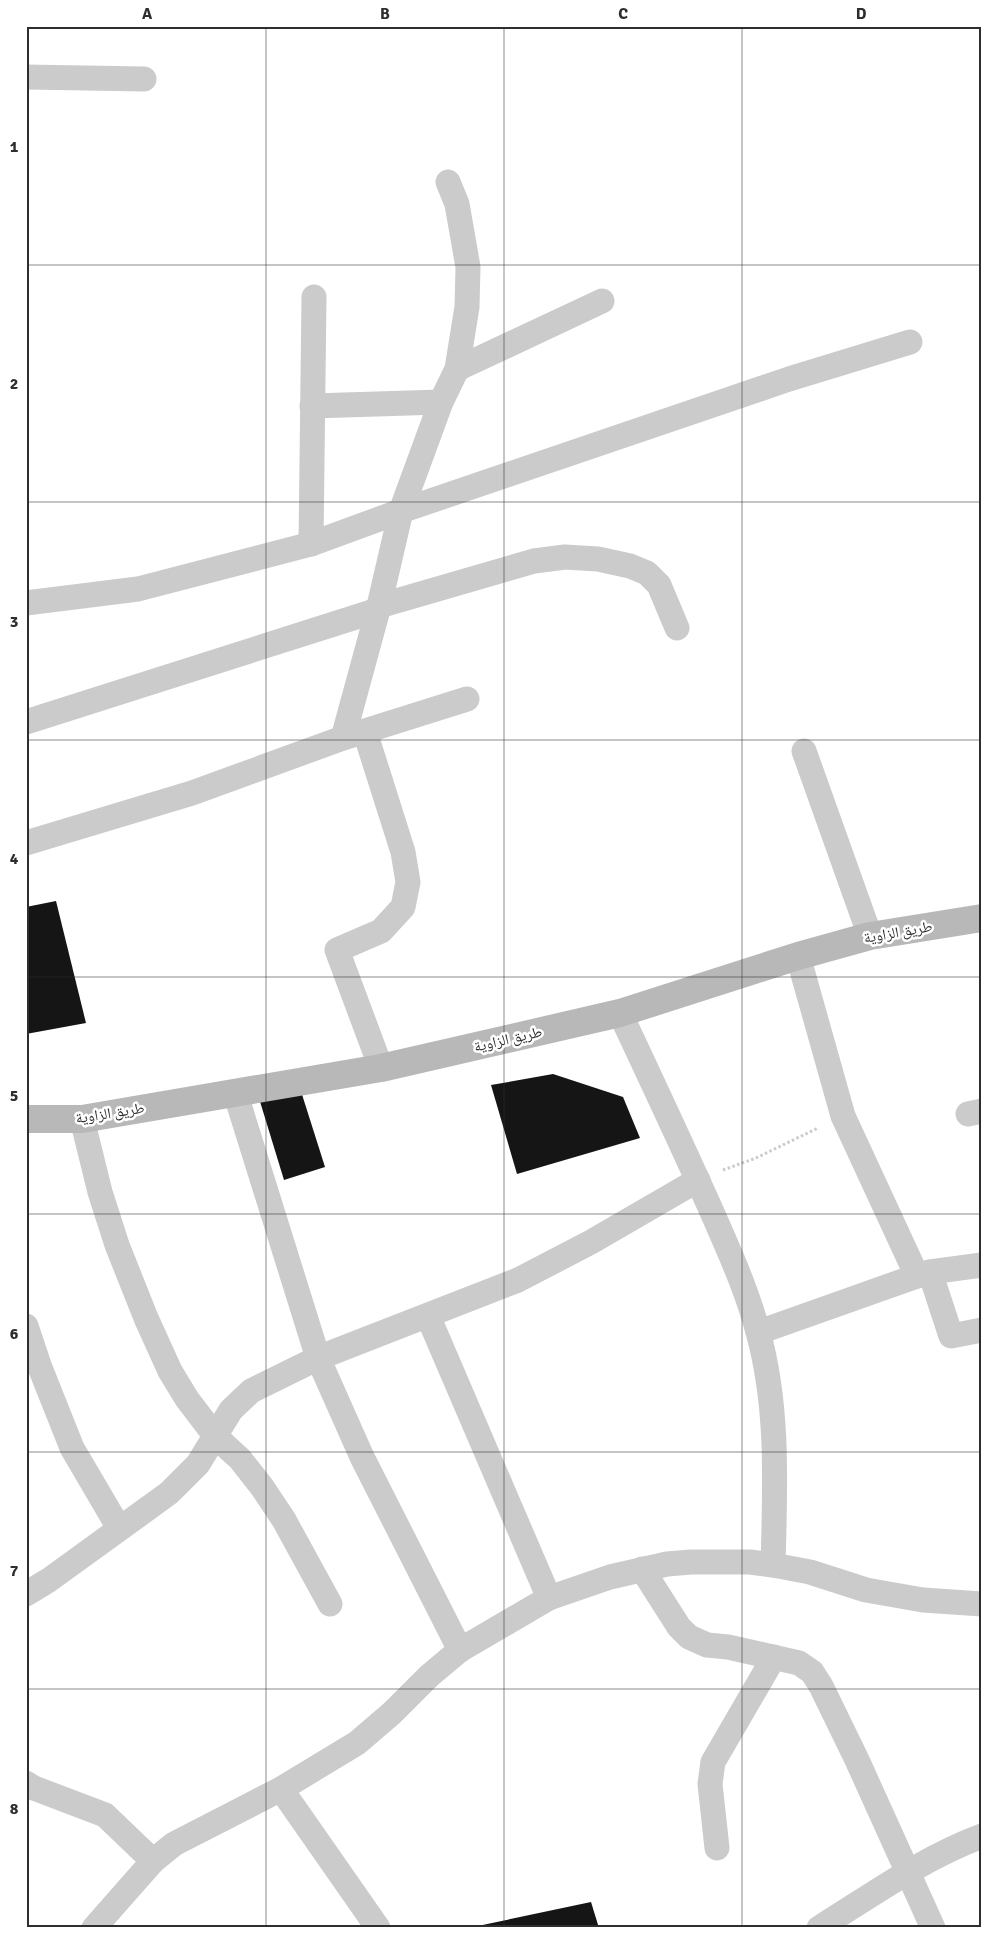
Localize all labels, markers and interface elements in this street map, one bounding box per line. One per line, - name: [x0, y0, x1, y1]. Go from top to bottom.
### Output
- text: A: [142, 4, 153, 24]
- text: B: [380, 4, 390, 24]
- text: C: [618, 4, 628, 24]
- text: D: [856, 4, 867, 24]
- text: 1: [10, 137, 19, 157]
- text: 2: [10, 374, 18, 394]
- text: 3: [10, 612, 18, 632]
- text: 4: [10, 849, 19, 869]
- street label: طريق الزاوية: [862, 917, 934, 948]
- street label: طريق الزاوية: [472, 1022, 544, 1057]
- text: 5: [10, 1086, 18, 1106]
- street label: طريق الزاوية: [74, 1099, 146, 1128]
- text: 6: [10, 1324, 19, 1344]
- text: 7: [10, 1561, 19, 1581]
- text: 8: [10, 1799, 19, 1819]

